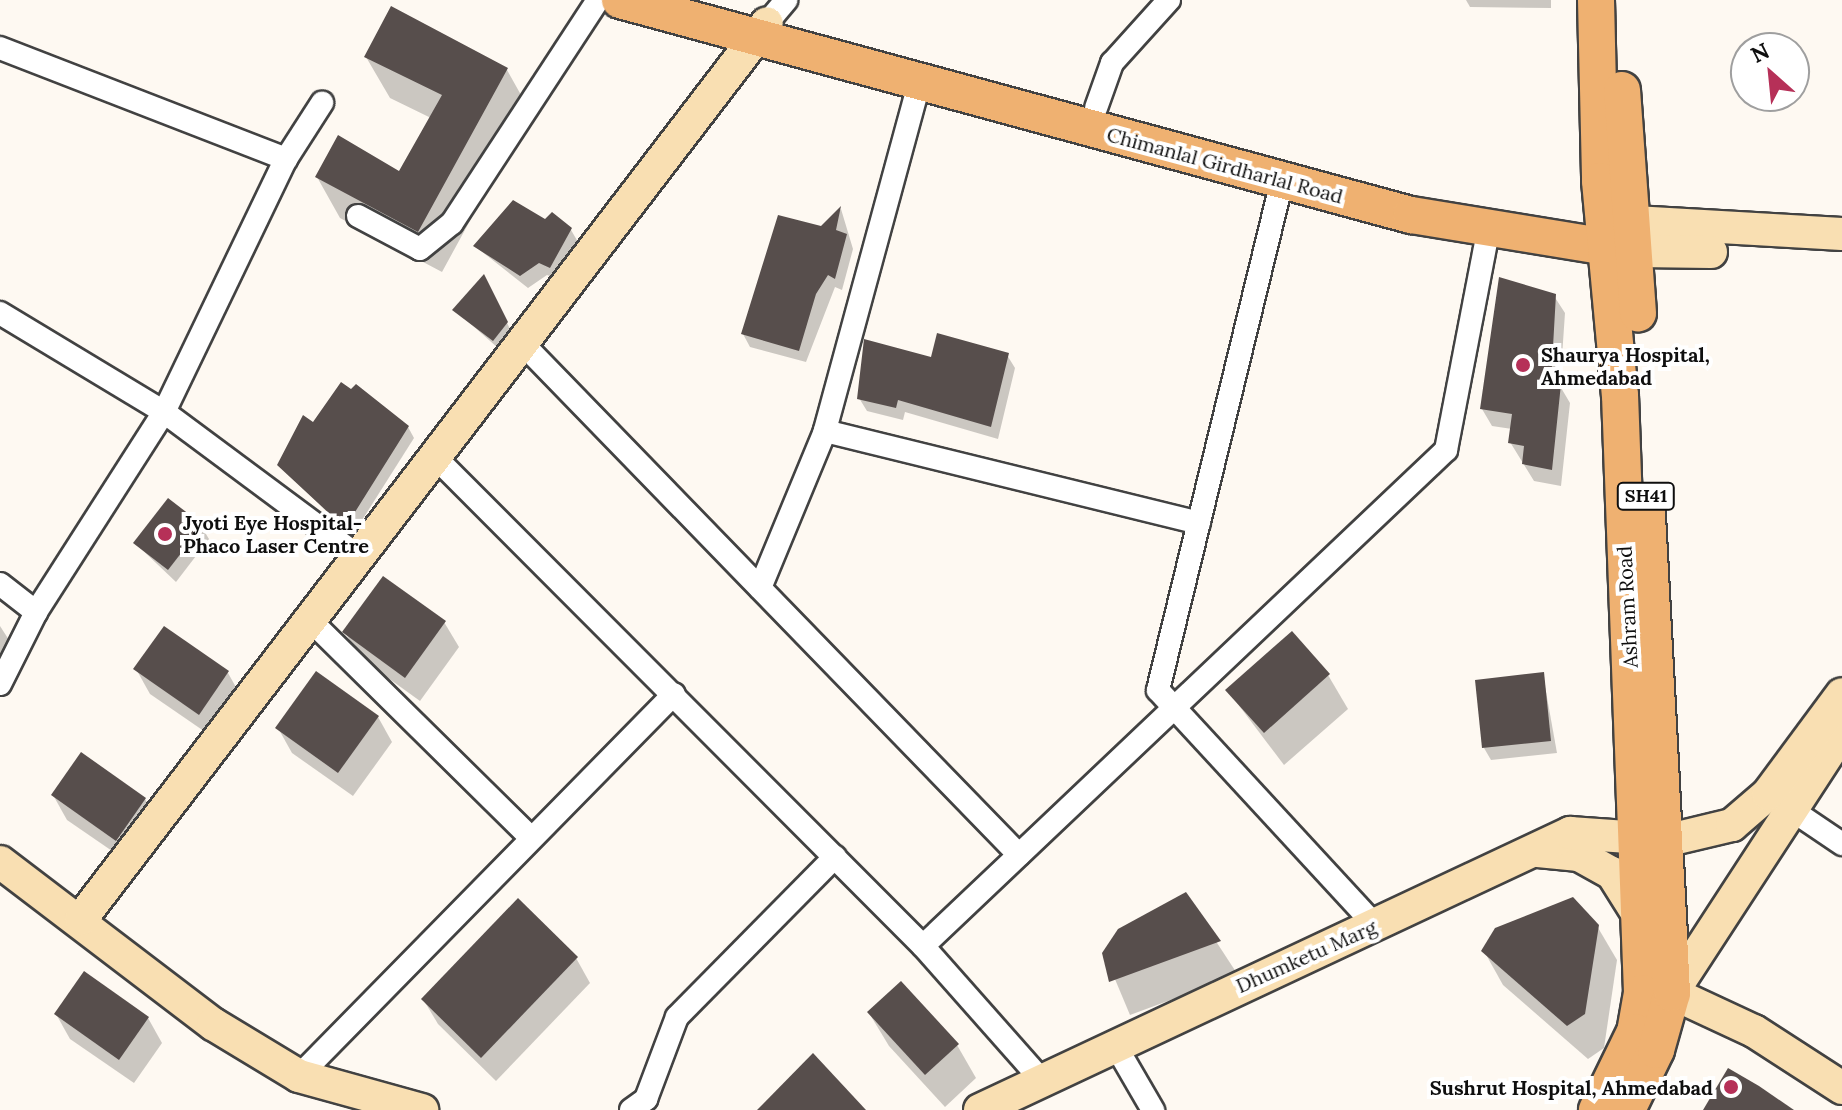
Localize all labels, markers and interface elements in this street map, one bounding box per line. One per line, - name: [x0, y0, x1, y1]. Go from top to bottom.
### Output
- north arrow: [1730, 32, 1810, 112]
- text: N: [1746, 36, 1774, 69]
- street label: Chimanlal Girdharlal Road: [1104, 122, 1346, 208]
- place label: Shaurya Hospital, Ahmedabad: [1541, 342, 1710, 389]
- marker: Shaurya Hospital, Ahmedabad: [1512, 354, 1534, 376]
- road number: SH41: [1616, 482, 1676, 510]
- place label: Jyoti Eye Hospital- Phaco Laser Centre: [183, 510, 369, 557]
- marker: Jyoti Eye Hospital- Phaco Laser Centre: [154, 523, 176, 545]
- street label: Ashram Road: [1612, 545, 1642, 669]
- street label: Dhumketu Marg: [1232, 914, 1380, 998]
- place label: Sushrut Hospital, Ahmedabad: [1430, 1075, 1713, 1099]
- marker: Sushrut Hospital, Ahmedabad: [1720, 1076, 1742, 1098]

